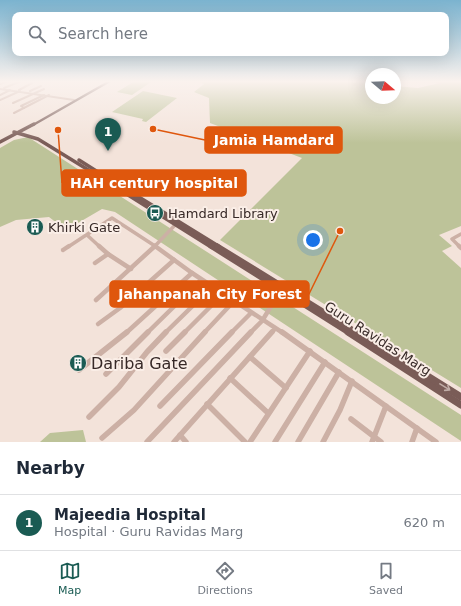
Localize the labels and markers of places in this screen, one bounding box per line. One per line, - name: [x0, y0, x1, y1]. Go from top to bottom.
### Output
- pin: 1: [95, 118, 121, 151]
- callout: Jamia Hamdard: [205, 127, 342, 153]
- callout: HAH century hospital: [62, 170, 246, 196]
- bus stop icon: Hamdard Library: [145, 203, 165, 223]
- place label: Hamdard Library: [168, 206, 278, 221]
- building icon: Khirki Gate: [25, 217, 45, 237]
- place label: Khirki Gate: [48, 220, 120, 235]
- callout: Jahanpanah City Forest: [110, 281, 309, 307]
- building icon: Dariba Gate: [68, 353, 88, 373]
- place label: Dariba Gate: [91, 354, 188, 373]

